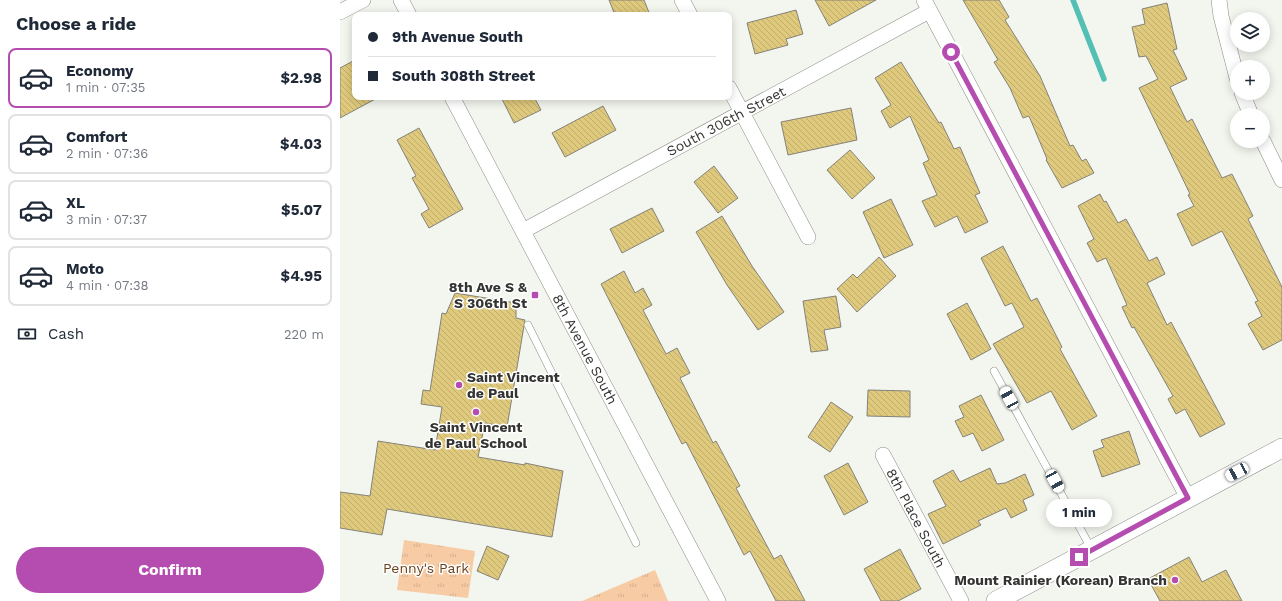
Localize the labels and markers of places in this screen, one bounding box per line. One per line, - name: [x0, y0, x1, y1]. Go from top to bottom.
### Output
- place label: 8th Ave S & S 306th St: [449, 279, 527, 311]
- marker: 8th Ave S & S 306th St: [530, 290, 540, 300]
- place label: Saint Vincent de Paul: [467, 369, 560, 401]
- marker: Saint Vincent de Paul: [454, 380, 464, 390]
- marker: Saint Vincent de Paul School: [471, 407, 481, 417]
- place label: Saint Vincent de Paul School: [425, 419, 528, 451]
- place label: Mount Rainier (Korean) Branch: [954, 572, 1167, 588]
- marker: Mount Rainier (Korean) Branch: [1170, 575, 1180, 585]

